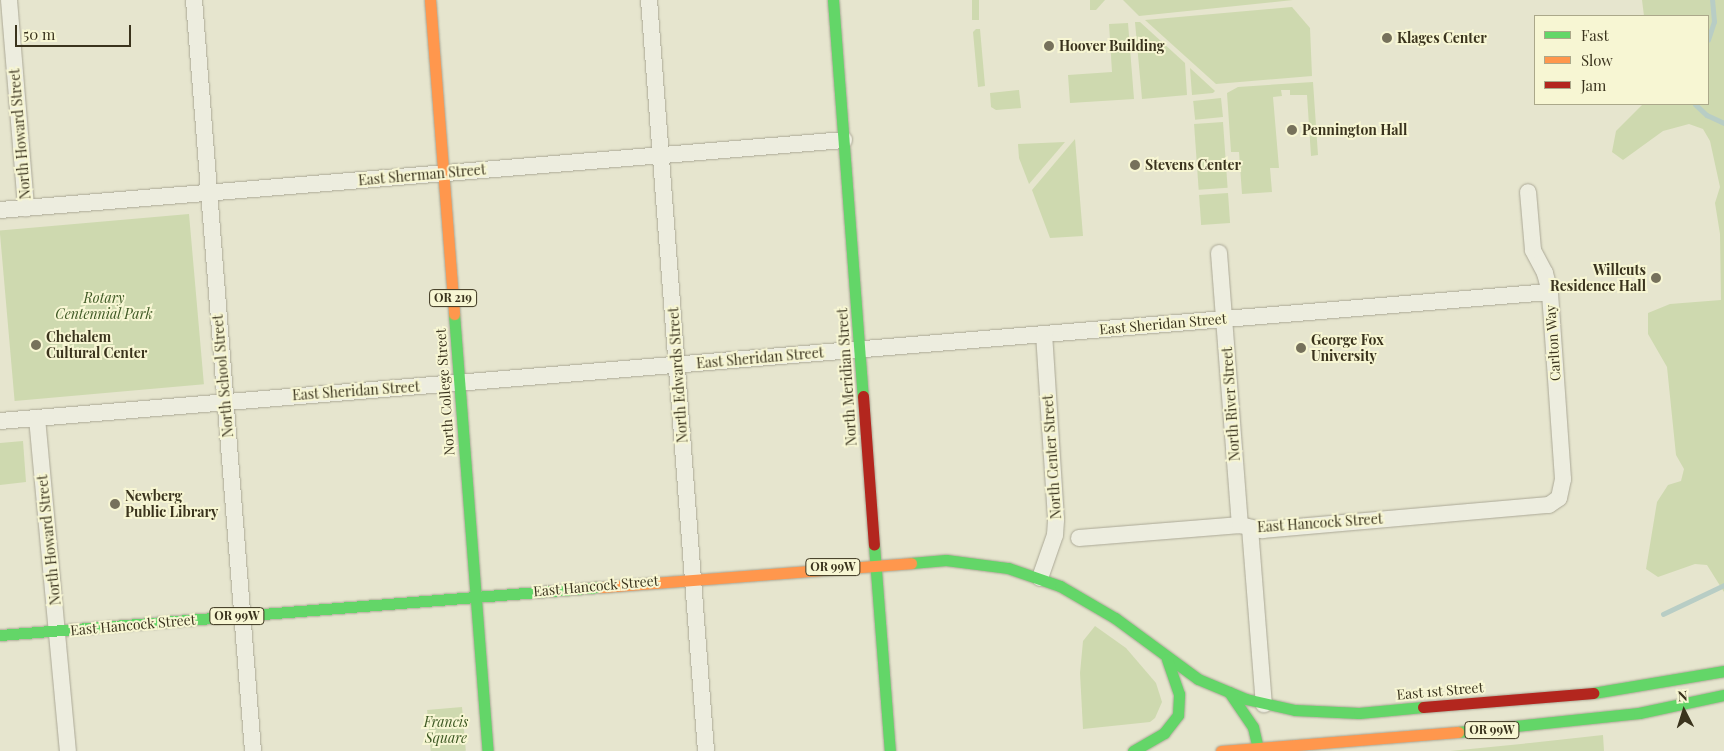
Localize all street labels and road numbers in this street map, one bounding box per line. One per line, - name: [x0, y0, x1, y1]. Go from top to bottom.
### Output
- street label: North Howard Street: [6, 68, 34, 200]
- street label: East Sherman Street: [357, 161, 487, 189]
- road number: OR 219: [428, 288, 478, 308]
- street label: Carlton Way: [1542, 304, 1564, 382]
- street label: North Edwards Street: [665, 307, 691, 443]
- street label: North Meridian Street: [834, 307, 860, 447]
- street label: East Sheridan Street: [1099, 310, 1227, 338]
- street label: North School Street: [209, 314, 237, 438]
- street label: North College Street: [432, 328, 458, 456]
- street label: East Sheridan Street: [696, 344, 824, 372]
- street label: North River Street: [1219, 346, 1243, 462]
- street label: East Sheridan Street: [292, 378, 420, 404]
- street label: North Center Street: [1039, 394, 1065, 520]
- street label: North Howard Street: [34, 474, 64, 606]
- street label: East Hancock Street: [1257, 510, 1383, 536]
- road number: OR 99W: [804, 558, 862, 576]
- street label: East Hancock Street: [532, 572, 660, 600]
- road number: OR 99W: [208, 606, 266, 626]
- street label: East Hancock Street: [69, 611, 197, 639]
- street label: East 1st Street: [1396, 679, 1484, 703]
- road number: OR 99W: [1463, 720, 1521, 740]

